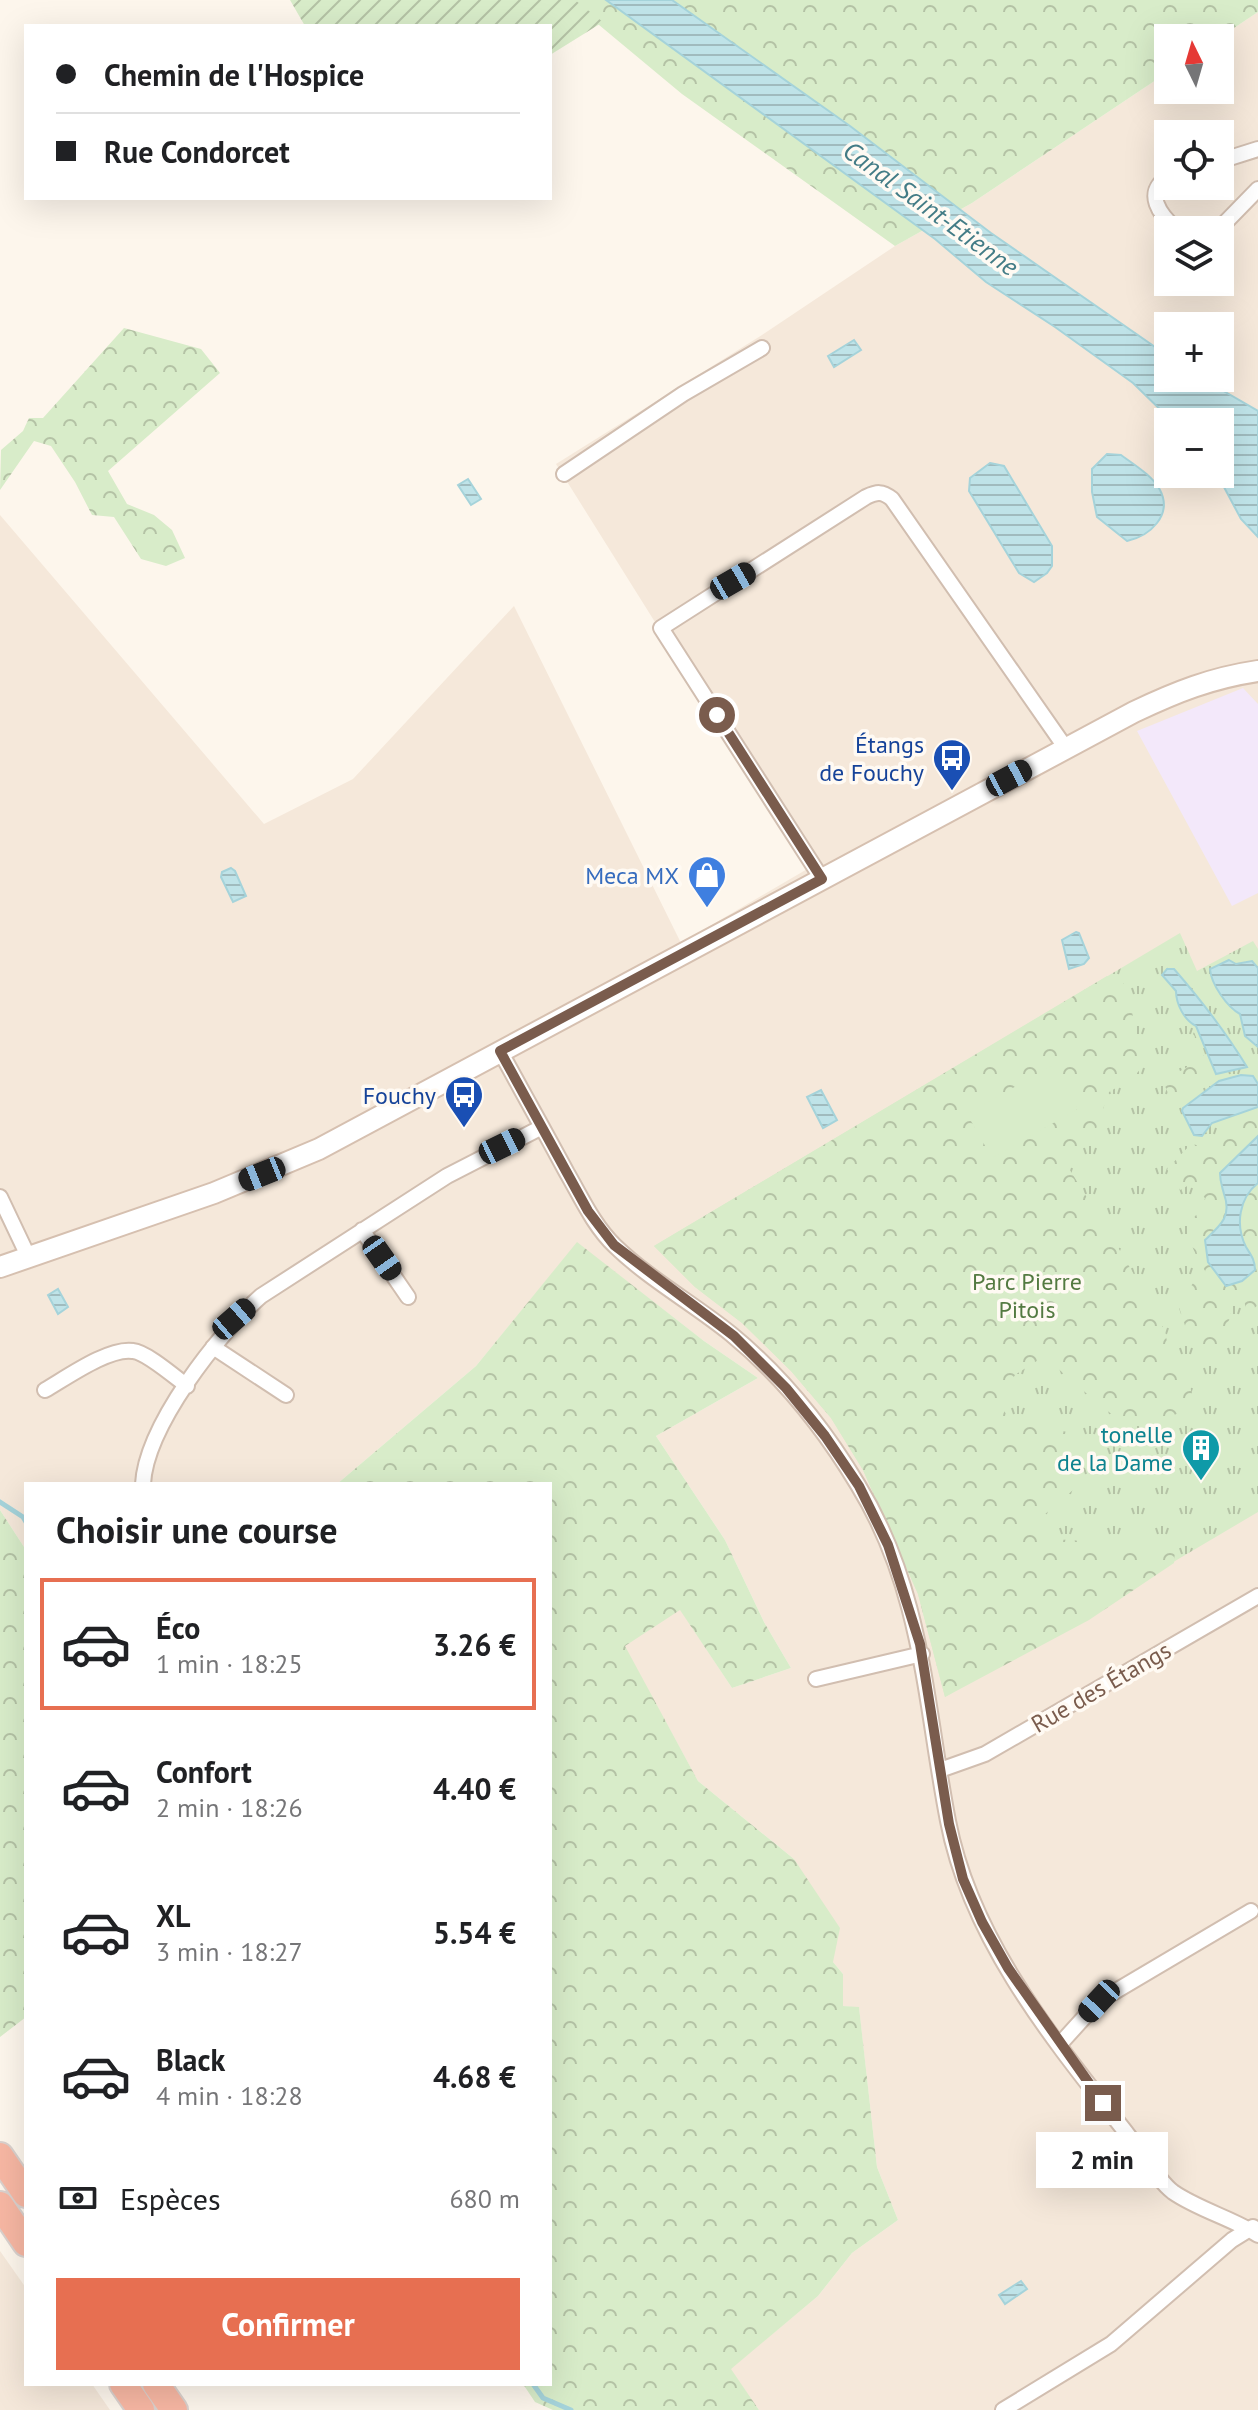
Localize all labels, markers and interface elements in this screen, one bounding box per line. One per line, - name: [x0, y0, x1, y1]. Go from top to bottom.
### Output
- north arrow: [1154, 24, 1234, 104]
- map controls: [1154, 24, 1234, 488]
- text: Chemin de l'Hospice: [104, 55, 364, 94]
- button: locate: [1154, 120, 1234, 200]
- text: Rue Condorcet: [104, 132, 290, 171]
- water label: Canal Saint-Etienne: [837, 133, 1025, 283]
- button: layers: [1154, 216, 1234, 296]
- button: +: [1154, 312, 1234, 392]
- button: −: [1154, 408, 1234, 488]
- car: [706, 559, 760, 603]
- route start: [699, 697, 735, 733]
- place label: Étangs de Fouchy: [819, 729, 924, 788]
- bus stop icon: Étangs de Fouchy: [931, 737, 973, 792]
- car: [982, 756, 1036, 800]
- shop icon: Meca MX: [686, 854, 728, 909]
- place label: Meca MX: [585, 860, 679, 891]
- bus stop icon: Fouchy: [443, 1074, 485, 1129]
- place label: Fouchy: [363, 1080, 436, 1111]
- car: [475, 1125, 529, 1167]
- car: [235, 1154, 289, 1194]
- car: [358, 1231, 406, 1285]
- park label: Parc Pierre Pitois: [972, 1266, 1082, 1325]
- car: [208, 1294, 260, 1344]
- place label: tonelle de la Dame: [1057, 1419, 1173, 1478]
- building icon: tonelle de la Dame: [1180, 1427, 1222, 1482]
- text: Choisir une course: [56, 1506, 338, 1553]
- icon: car: [60, 1608, 132, 1680]
- text: Éco: [156, 1608, 200, 1647]
- text: 3.26 €: [433, 1625, 516, 1664]
- street label: Rue des Étangs: [1026, 1635, 1176, 1739]
- text: 1 min · 18:25: [156, 1647, 303, 1680]
- icon: car: [60, 1752, 132, 1824]
- text: Confort: [156, 1752, 252, 1791]
- text: 4.40 €: [433, 1769, 516, 1808]
- text: 2 min · 18:26: [156, 1791, 303, 1824]
- icon: car: [60, 1896, 132, 1968]
- text: XL: [156, 1896, 190, 1935]
- text: 5.54 €: [433, 1913, 516, 1952]
- text: 3 min · 18:27: [156, 1935, 303, 1968]
- car: [1074, 1975, 1124, 2027]
- icon: car: [60, 2040, 132, 2112]
- text: Black: [156, 2040, 225, 2079]
- text: 4.68 €: [433, 2057, 516, 2096]
- text: 4 min · 18:28: [156, 2079, 303, 2112]
- route end: [1085, 2085, 1121, 2121]
- callout: 2 min: [1037, 2131, 1169, 2187]
- text: 2 min: [1070, 2143, 1134, 2176]
- icon: cash: [56, 2176, 100, 2220]
- text: Espèces: [120, 2179, 221, 2218]
- text: 680 m: [449, 2182, 520, 2215]
- button: Confirmer: [56, 2278, 520, 2370]

